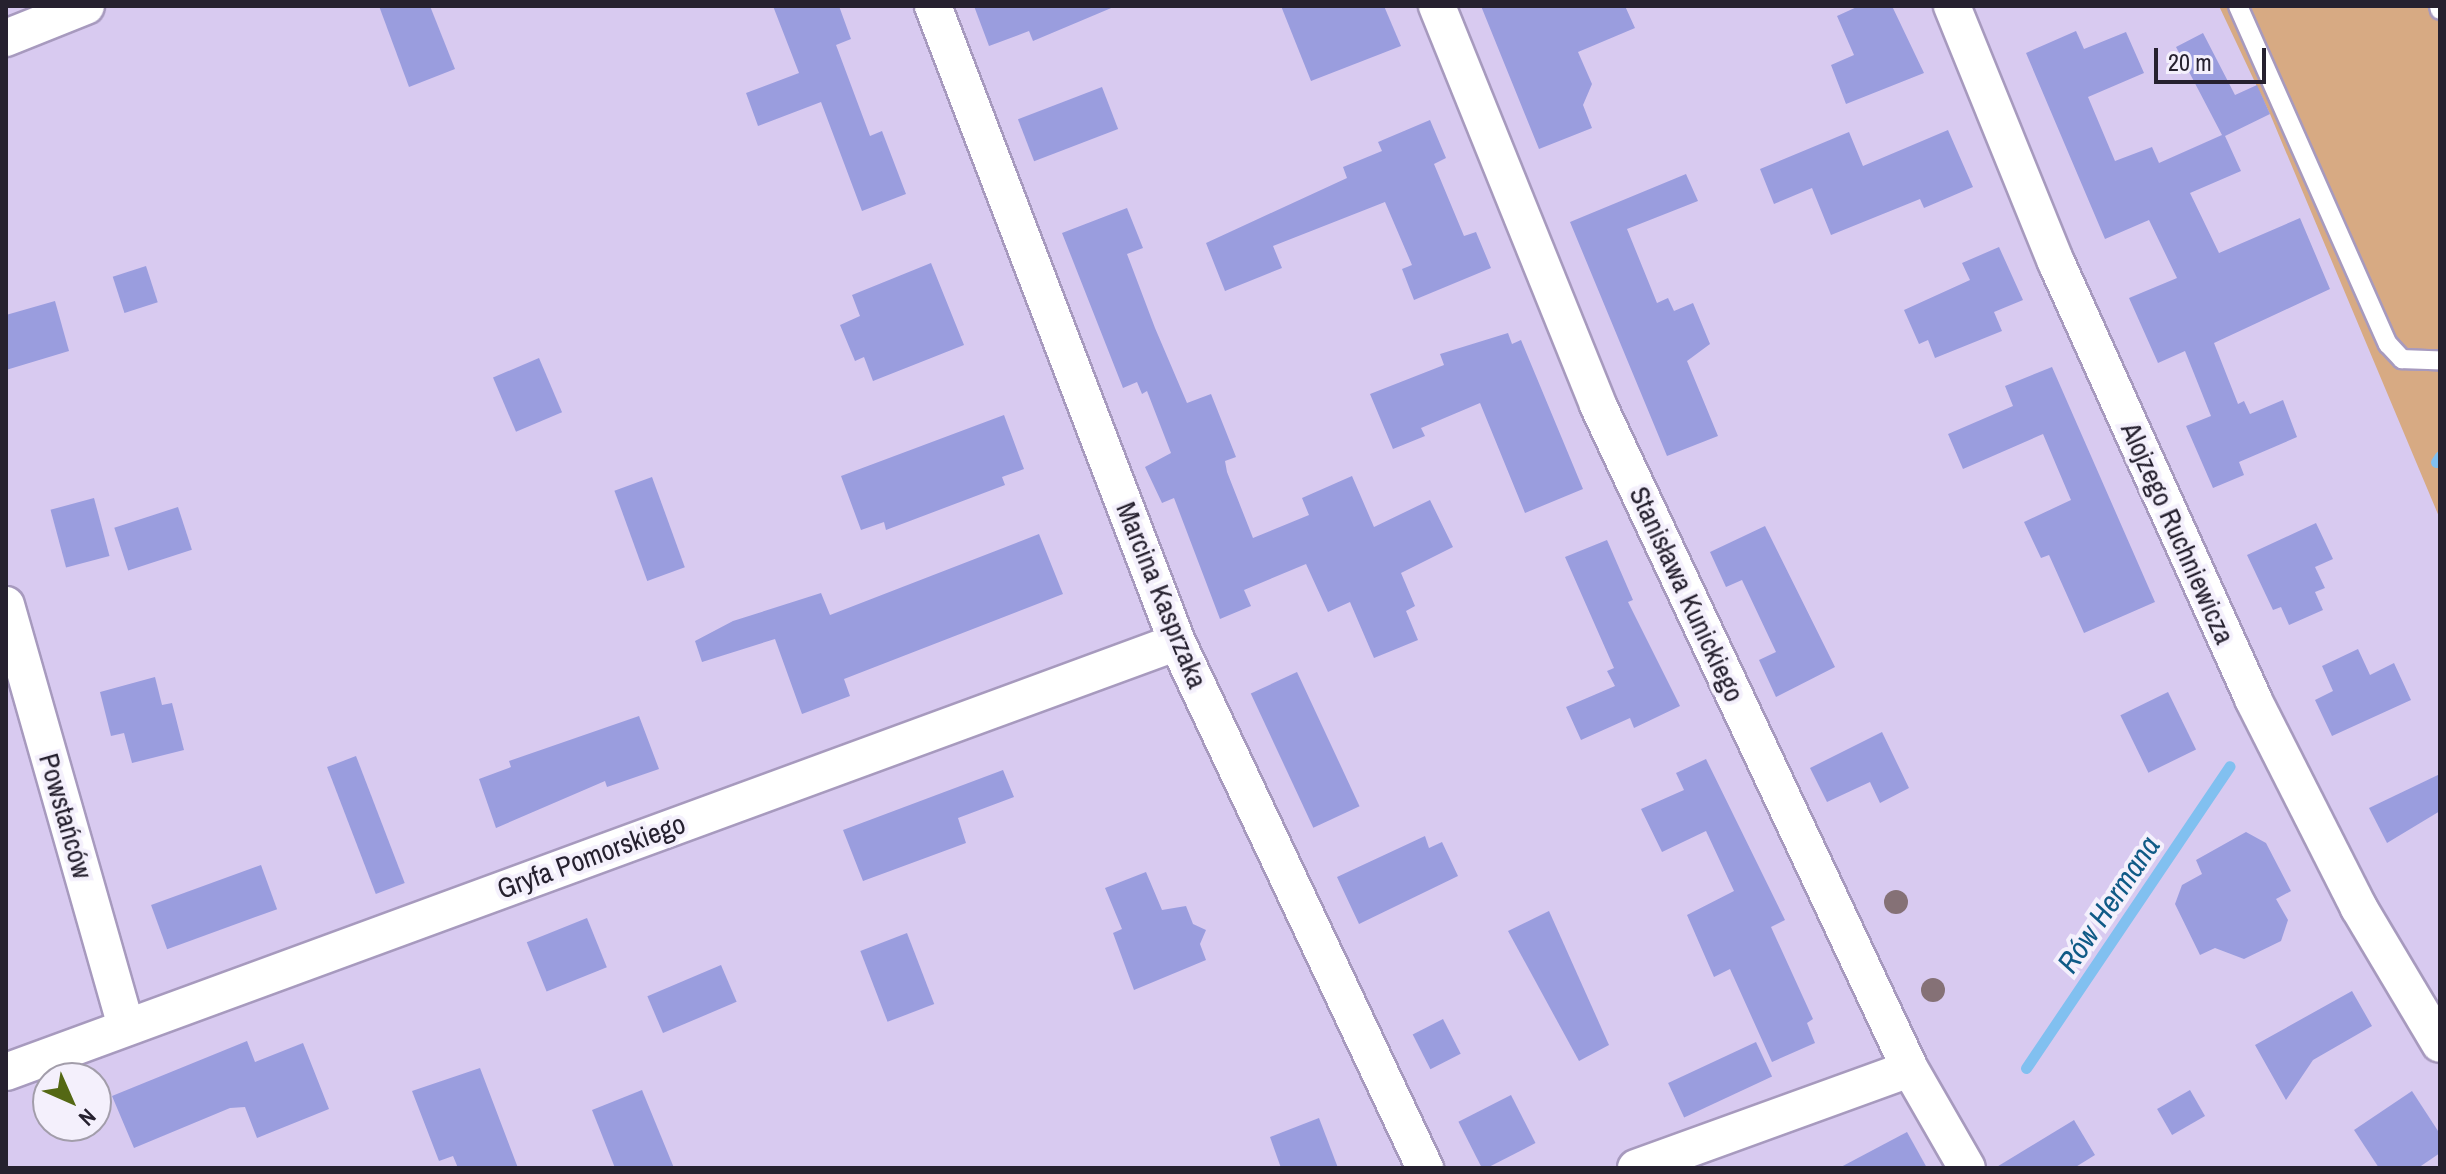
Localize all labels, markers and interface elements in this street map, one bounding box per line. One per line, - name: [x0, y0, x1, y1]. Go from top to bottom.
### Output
- scale bar: [2158, 32, 2270, 82]
- text: 20 m: [2168, 46, 2212, 78]
- street label: Alojzego Ruchniewicza: [2114, 417, 2242, 649]
- street label: Stanisława Kunickiego: [1622, 481, 1752, 707]
- street label: Marcina Kasprzaka: [1109, 497, 1215, 693]
- street label: Powstańców: [32, 749, 100, 883]
- street label: Gryfa Pomorskiego: [492, 806, 690, 906]
- water label: Rów Hermana: [2049, 829, 2167, 979]
- north arrow: [32, 1062, 112, 1142]
- text: N: [72, 1102, 103, 1133]

